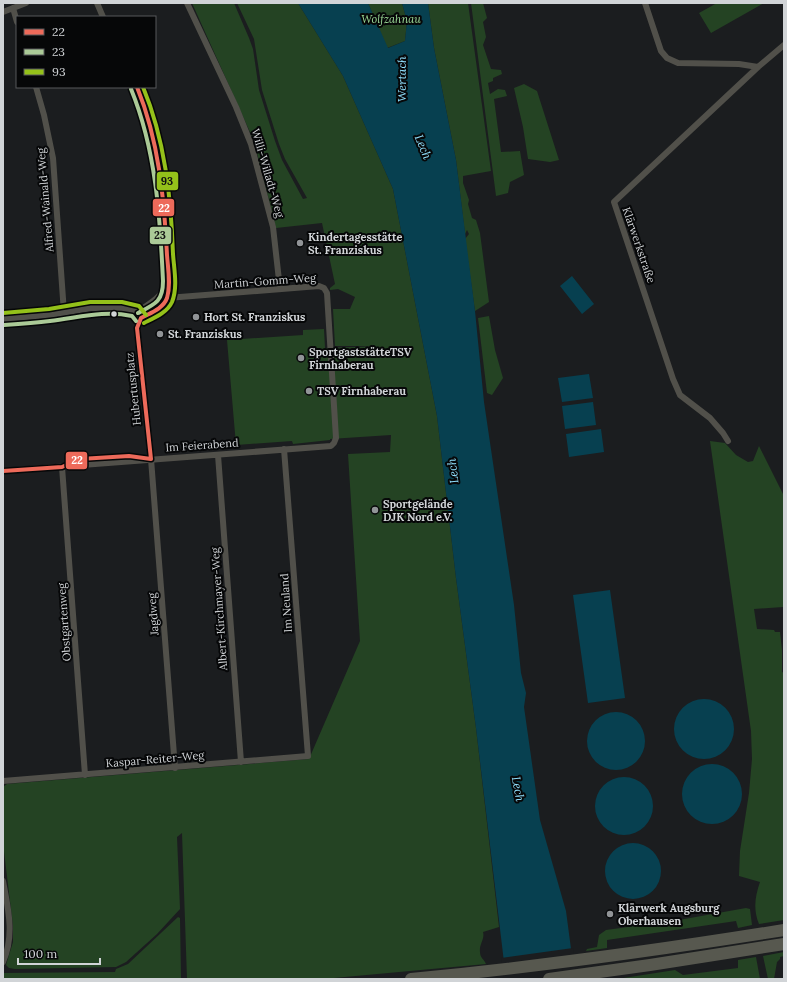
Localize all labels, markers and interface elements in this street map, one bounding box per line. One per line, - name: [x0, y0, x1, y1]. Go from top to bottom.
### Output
- park label: Wolfzahnau: [361, 12, 421, 26]
- legend: [16, 16, 156, 88]
- text: 22: [52, 24, 65, 39]
- text: 23: [52, 44, 65, 59]
- water label: Wertach: [394, 56, 409, 102]
- text: 93: [52, 64, 66, 79]
- street label: Willi-Willadt-Weg: [249, 127, 288, 220]
- water label: Lech: [412, 132, 435, 161]
- street label: Alfred-Wainald-Weg: [33, 146, 57, 254]
- line badge: 93: [156, 171, 179, 191]
- text: 93: [161, 174, 173, 188]
- line badge: 22: [152, 198, 175, 217]
- text: 22: [158, 201, 170, 215]
- street label: Klärwerkstraße: [619, 205, 659, 285]
- line badge: 23: [149, 226, 172, 245]
- text: 23: [154, 228, 166, 242]
- place label: Kindertagesstätte St. Franziskus: [308, 230, 402, 257]
- marker: Kindertagesstätte St. Franziskus: [295, 238, 305, 248]
- street label: Martin-Gomm-Weg: [214, 270, 317, 292]
- unlabelled marker: [109, 309, 119, 319]
- place label: Hort St. Franziskus: [204, 310, 305, 324]
- marker: Hort St. Franziskus: [191, 312, 201, 322]
- place label: St. Franziskus: [168, 327, 242, 341]
- marker: St. Franziskus: [155, 329, 165, 339]
- place label: SportgaststätteTSV Firnhaberau: [309, 345, 412, 372]
- street label: Hubertusplatz: [122, 352, 144, 426]
- marker: SportgaststätteTSV Firnhaberau: [296, 353, 306, 363]
- place label: TSV Firnhaberau: [317, 384, 406, 398]
- marker: TSV Firnhaberau: [304, 386, 314, 396]
- street label: Im Feierabend: [165, 435, 239, 455]
- line badge: 22: [65, 451, 88, 470]
- text: 22: [71, 453, 83, 467]
- water label: Lech: [444, 458, 461, 484]
- place label: Sportgelände DJK Nord e.V.: [383, 497, 453, 524]
- marker: Sportgelände DJK Nord e.V.: [370, 505, 380, 515]
- street label: Albert-Kirchmayer-Weg: [208, 546, 230, 672]
- street label: Im Neuland: [277, 573, 295, 633]
- street label: Obstgartenweg: [54, 581, 74, 662]
- street label: Jagdweg: [144, 591, 162, 637]
- street label: Kaspar-Reiter-Weg: [105, 748, 206, 770]
- water label: Lech: [509, 775, 528, 803]
- place label: Klärwerk Augsburg Oberhausen: [618, 901, 720, 928]
- marker: Klärwerk Augsburg Oberhausen: [605, 909, 615, 919]
- scale bar: [18, 940, 100, 966]
- text: 100 m: [24, 946, 57, 961]

